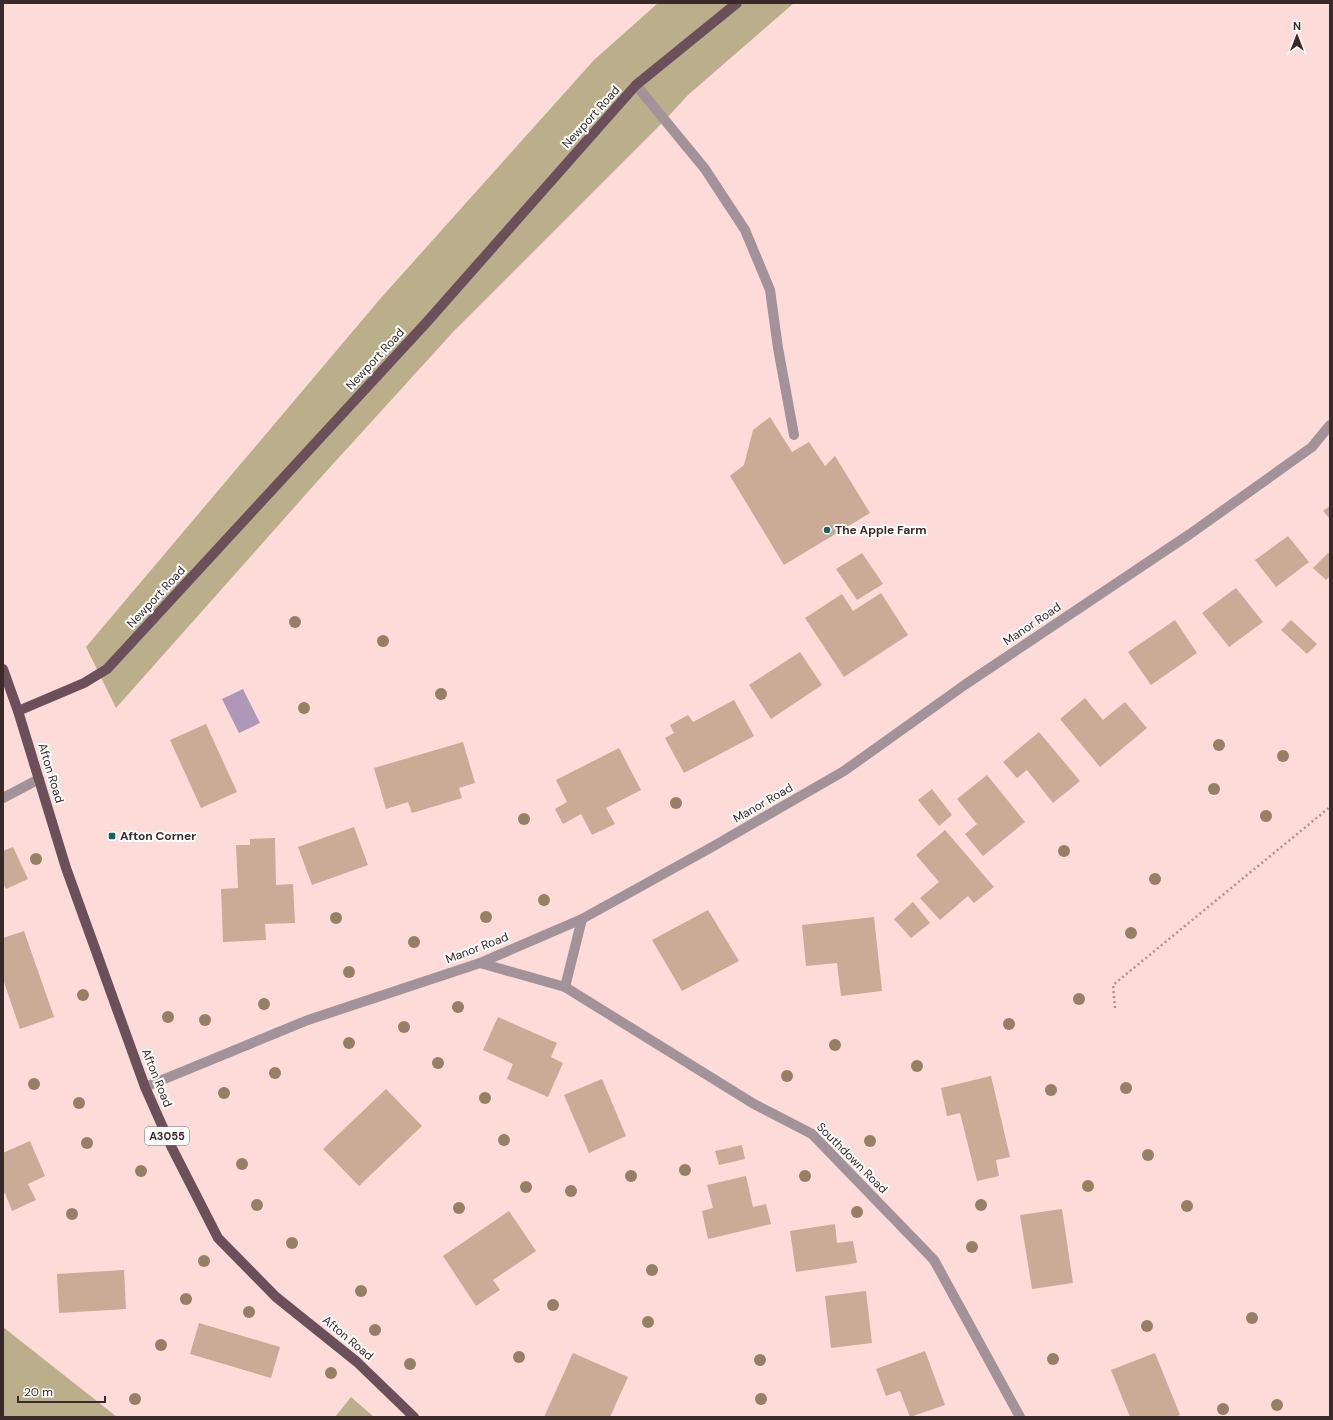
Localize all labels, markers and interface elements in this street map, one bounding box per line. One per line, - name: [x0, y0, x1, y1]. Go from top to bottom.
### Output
- north arrow: [1277, 16, 1317, 56]
- text: N: [1293, 19, 1301, 33]
- street label: Newport Road: [559, 82, 623, 152]
- street label: Newport Road: [342, 325, 408, 393]
- place label: The Apple Farm: [835, 522, 926, 538]
- marker: The Apple Farm: [822, 525, 832, 535]
- street label: Newport Road: [123, 563, 189, 631]
- street label: Manor Road: [1000, 599, 1064, 649]
- street label: Afton Road: [34, 741, 68, 805]
- street label: Manor Road: [730, 780, 796, 826]
- place label: Afton Corner: [120, 828, 196, 844]
- marker: Afton Corner: [107, 831, 117, 841]
- street label: Manor Road: [443, 929, 511, 967]
- street label: Afton Road: [138, 1046, 176, 1110]
- street label: Southdown Road: [813, 1119, 891, 1197]
- road number: A3055: [145, 1127, 189, 1145]
- street label: Afton Road: [319, 1312, 377, 1364]
- scale bar: [18, 1378, 105, 1404]
- text: 20 m: [24, 1384, 53, 1400]

